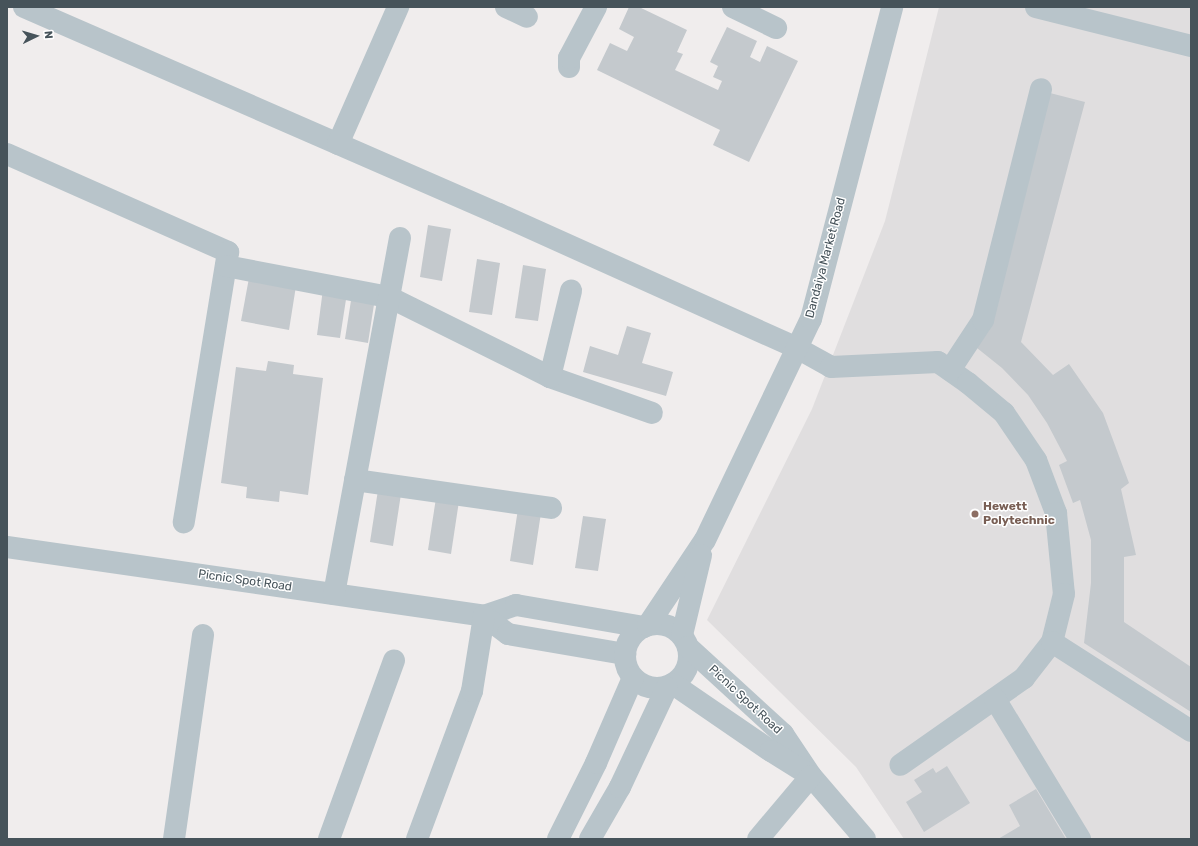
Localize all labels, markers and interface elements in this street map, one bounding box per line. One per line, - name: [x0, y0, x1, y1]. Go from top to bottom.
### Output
- north arrow: [16, 16, 56, 56]
- text: N: [42, 30, 55, 39]
- street label: Dandaiya Market Road: [803, 196, 849, 320]
- place label: Hewett Polytechnic: [983, 500, 1055, 528]
- marker: Hewett Polytechnic: [970, 509, 980, 519]
- street label: Picnic Spot Road: [197, 567, 293, 595]
- street label: Picnic Spot Road: [706, 663, 784, 737]

